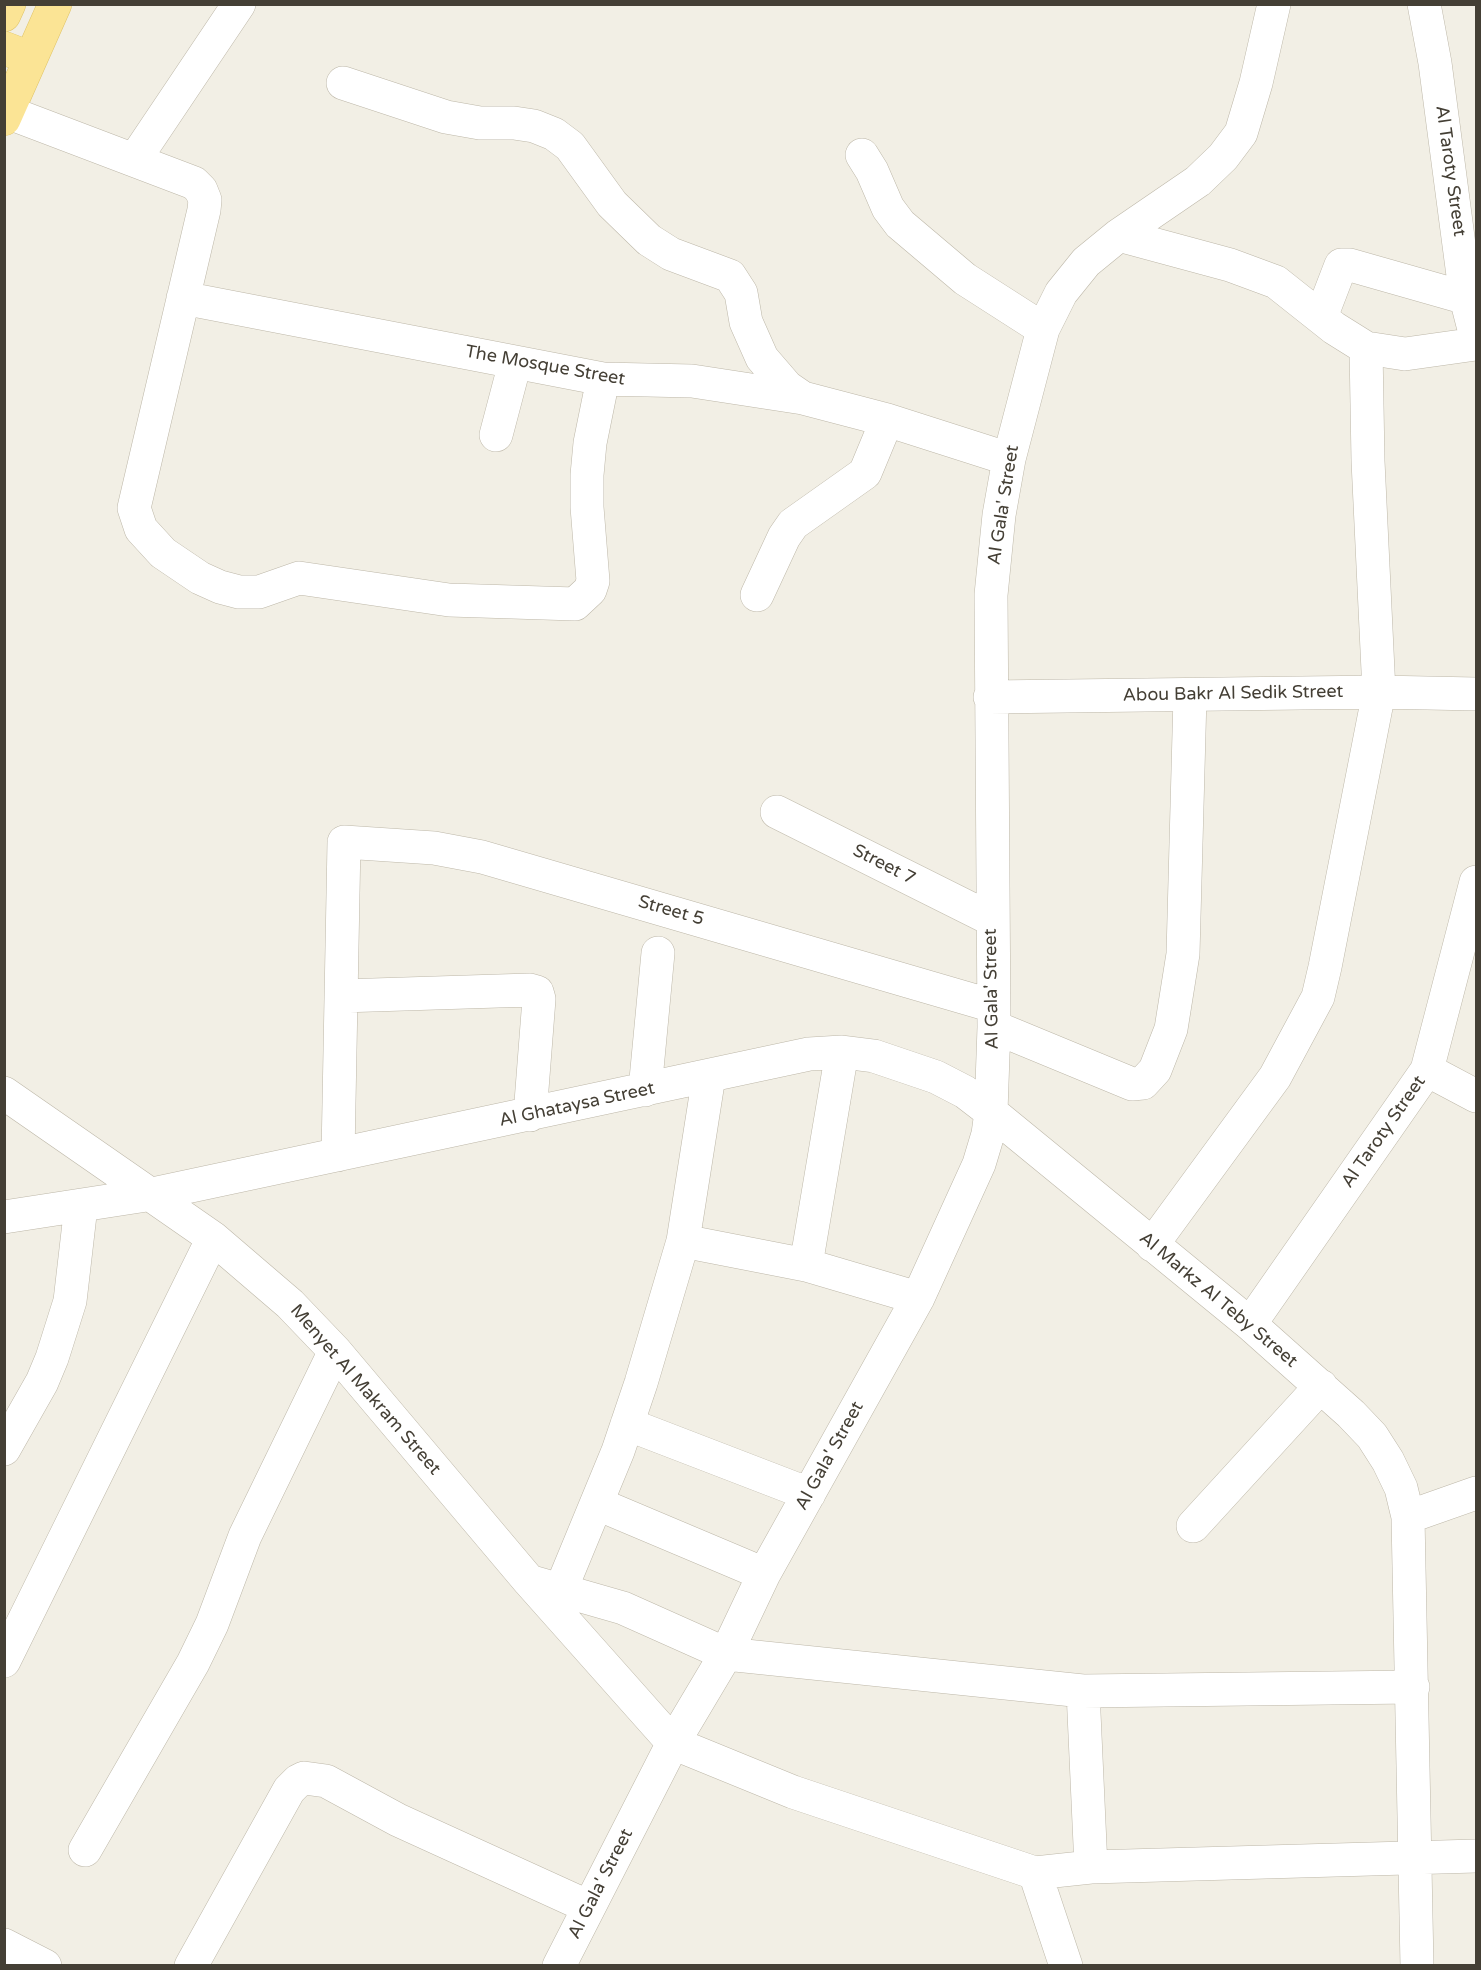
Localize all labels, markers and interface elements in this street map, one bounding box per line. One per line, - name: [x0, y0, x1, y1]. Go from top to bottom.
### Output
- street label: Al Taroty Street: [1430, 104, 1470, 238]
- street label: The Mosque Street: [463, 341, 627, 391]
- street label: Al Gala' Street: [984, 444, 1024, 566]
- street label: Abou Bakr Al Sedik Street: [1122, 681, 1344, 707]
- street label: Street 7: [849, 840, 919, 890]
- street label: Street 5: [636, 891, 706, 931]
- street label: Al Gala' Street: [980, 928, 1004, 1050]
- street label: Al Taroty Street: [1337, 1072, 1431, 1192]
- street label: Al Ghataysa Street: [497, 1078, 657, 1132]
- street label: Al Markz Al Teby Street: [1135, 1228, 1301, 1372]
- street label: Menyet Al Makram Street: [285, 1300, 445, 1480]
- street label: Al Gala' Street: [791, 1398, 869, 1514]
- street label: Al Gala' Street: [564, 1825, 638, 1943]

